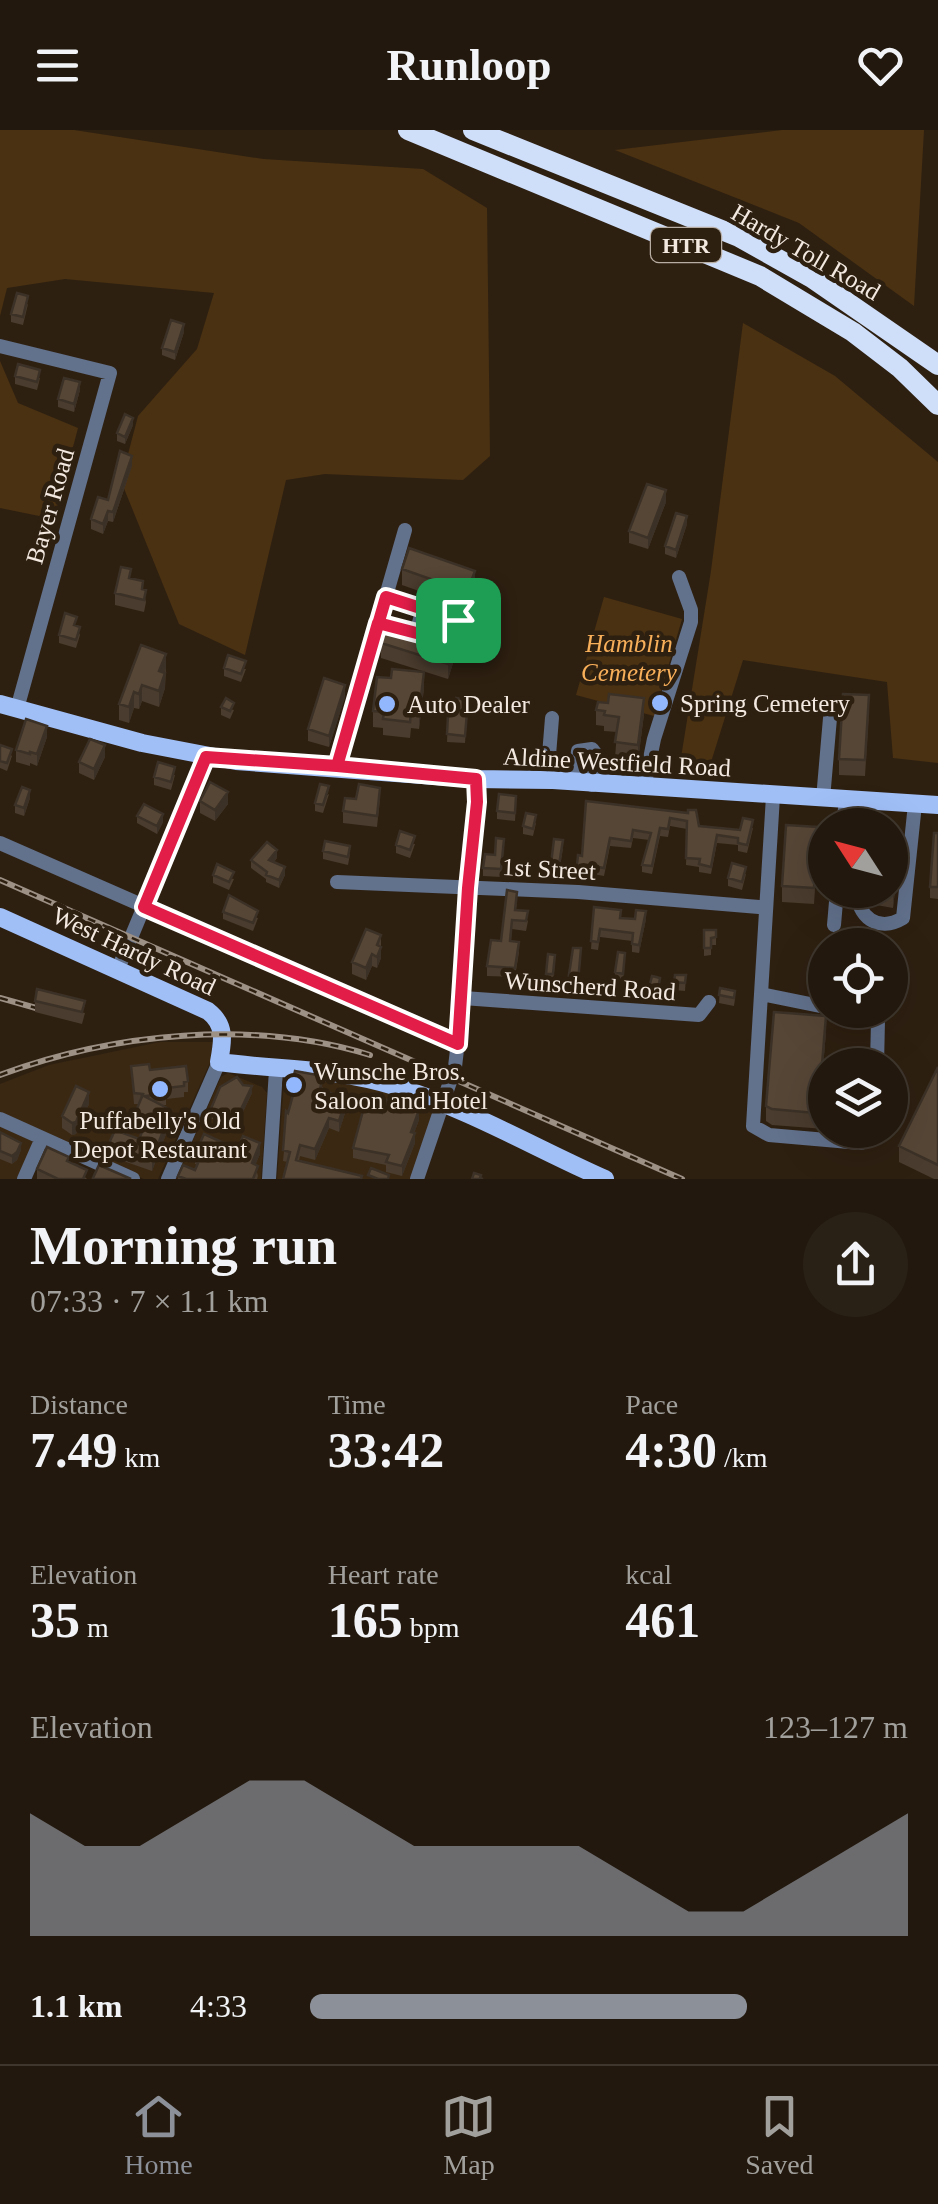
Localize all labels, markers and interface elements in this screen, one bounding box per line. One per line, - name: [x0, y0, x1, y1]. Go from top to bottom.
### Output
- icon: menu: [30, 38, 85, 93]
- icon: heart: [853, 38, 908, 93]
- text: Runloop: [386, 40, 552, 90]
- street label: Hardy Toll Road: [727, 199, 886, 306]
- road number: HTR: [651, 228, 721, 262]
- street label: Bayer Road: [21, 445, 79, 567]
- pin: [416, 578, 501, 663]
- icon: arrive: [431, 593, 486, 648]
- park label: Hamblin Cemetery: [581, 630, 678, 686]
- place label: Spring Cemetery: [680, 690, 851, 717]
- place label: Auto Dealer: [407, 691, 531, 718]
- marker: Spring Cemetery: [649, 692, 671, 714]
- marker: Auto Dealer: [376, 693, 398, 715]
- street label: Aldine Westfield Road: [502, 743, 732, 781]
- north arrow: [808, 808, 908, 908]
- map controls: [808, 808, 908, 1148]
- street label: 1st Street: [501, 853, 597, 885]
- street label: West Hardy Road: [48, 901, 220, 1001]
- button: locate: [808, 928, 908, 1028]
- street label: Wunscherd Road: [503, 967, 677, 1005]
- button: layers: [808, 1048, 908, 1148]
- place label: Wunsche Bros. Saloon and Hotel: [314, 1058, 488, 1114]
- marker: Wunsche Bros. Saloon and Hotel: [283, 1074, 305, 1096]
- marker: Puffabelly's Old Depot Restaurant: [149, 1078, 171, 1100]
- place label: Puffabelly's Old Depot Restaurant: [73, 1107, 247, 1163]
- button: share: [803, 1212, 908, 1317]
- text: Morning run: [30, 1215, 337, 1276]
- text: 07:33 · 7 × 1.1 km: [30, 1283, 268, 1319]
- text: Distance: [30, 1389, 128, 1420]
- text: Time: [328, 1389, 386, 1420]
- text: Pace: [625, 1389, 678, 1420]
- text: 7.49: [30, 1422, 118, 1478]
- text: 33:42: [328, 1422, 444, 1478]
- text: 4:30: [625, 1422, 717, 1478]
- text: km: [118, 1442, 160, 1473]
- text: /km: [717, 1442, 768, 1473]
- text: Elevation: [30, 1559, 137, 1590]
- text: Heart rate: [328, 1559, 439, 1590]
- text: kcal: [625, 1559, 672, 1590]
- text: 35: [30, 1592, 80, 1648]
- text: 165: [328, 1592, 403, 1648]
- text: 461: [625, 1592, 700, 1648]
- text: m: [80, 1612, 109, 1643]
- text: bpm: [403, 1612, 459, 1643]
- text: Elevation: [30, 1709, 153, 1745]
- text: 123–127 m: [763, 1709, 908, 1745]
- text: 1.1 km: [30, 1988, 122, 2024]
- text: 4:33: [190, 1988, 247, 2024]
- tab: Home: [124, 2089, 193, 2181]
- tab: Map: [441, 2089, 496, 2181]
- tab: Saved: [745, 2089, 814, 2181]

